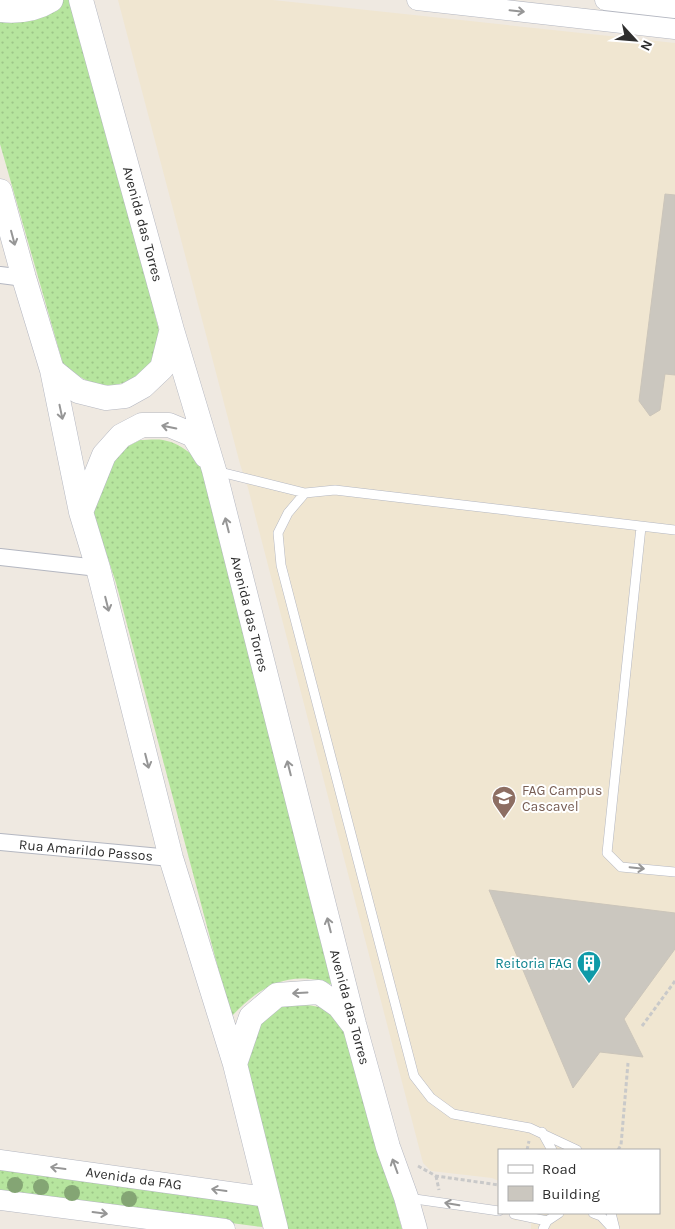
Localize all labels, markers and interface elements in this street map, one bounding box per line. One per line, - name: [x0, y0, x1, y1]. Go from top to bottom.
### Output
- one-way arrow: [509, 6, 525, 16]
- north arrow: [610, 15, 660, 65]
- text: N: [636, 37, 656, 54]
- street label: Avenida das Torres: [119, 165, 166, 284]
- one-way arrow: [9, 230, 18, 246]
- one-way arrow: [57, 403, 66, 419]
- one-way arrow: [162, 422, 178, 431]
- one-way arrow: [222, 518, 232, 534]
- street label: Avenida das Torres: [227, 554, 272, 674]
- one-way arrow: [103, 595, 112, 611]
- one-way arrow: [143, 753, 152, 769]
- one-way arrow: [284, 760, 293, 776]
- place label: FAG Campus Cascavel: [522, 782, 602, 815]
- school or university icon: FAG Campus Cascavel: [491, 785, 517, 819]
- street label: Rua Amarildo Passos: [18, 836, 154, 865]
- one-way arrow: [629, 863, 645, 873]
- one-way arrow: [323, 918, 333, 934]
- street label: Avenida das Torres: [326, 948, 373, 1067]
- building icon: Reitoria FAG: [576, 950, 602, 984]
- place label: Reitoria FAG: [495, 955, 572, 972]
- one-way arrow: [292, 988, 308, 998]
- legend: [498, 1149, 660, 1214]
- one-way arrow: [389, 1159, 399, 1174]
- text: Road: [542, 1160, 577, 1178]
- one-way arrow: [50, 1163, 66, 1173]
- street label: Avenida da FAG: [85, 1163, 183, 1194]
- one-way arrow: [211, 1185, 227, 1195]
- text: Building: [542, 1185, 600, 1203]
- one-way arrow: [445, 1199, 461, 1209]
- one-way arrow: [92, 1208, 108, 1218]

